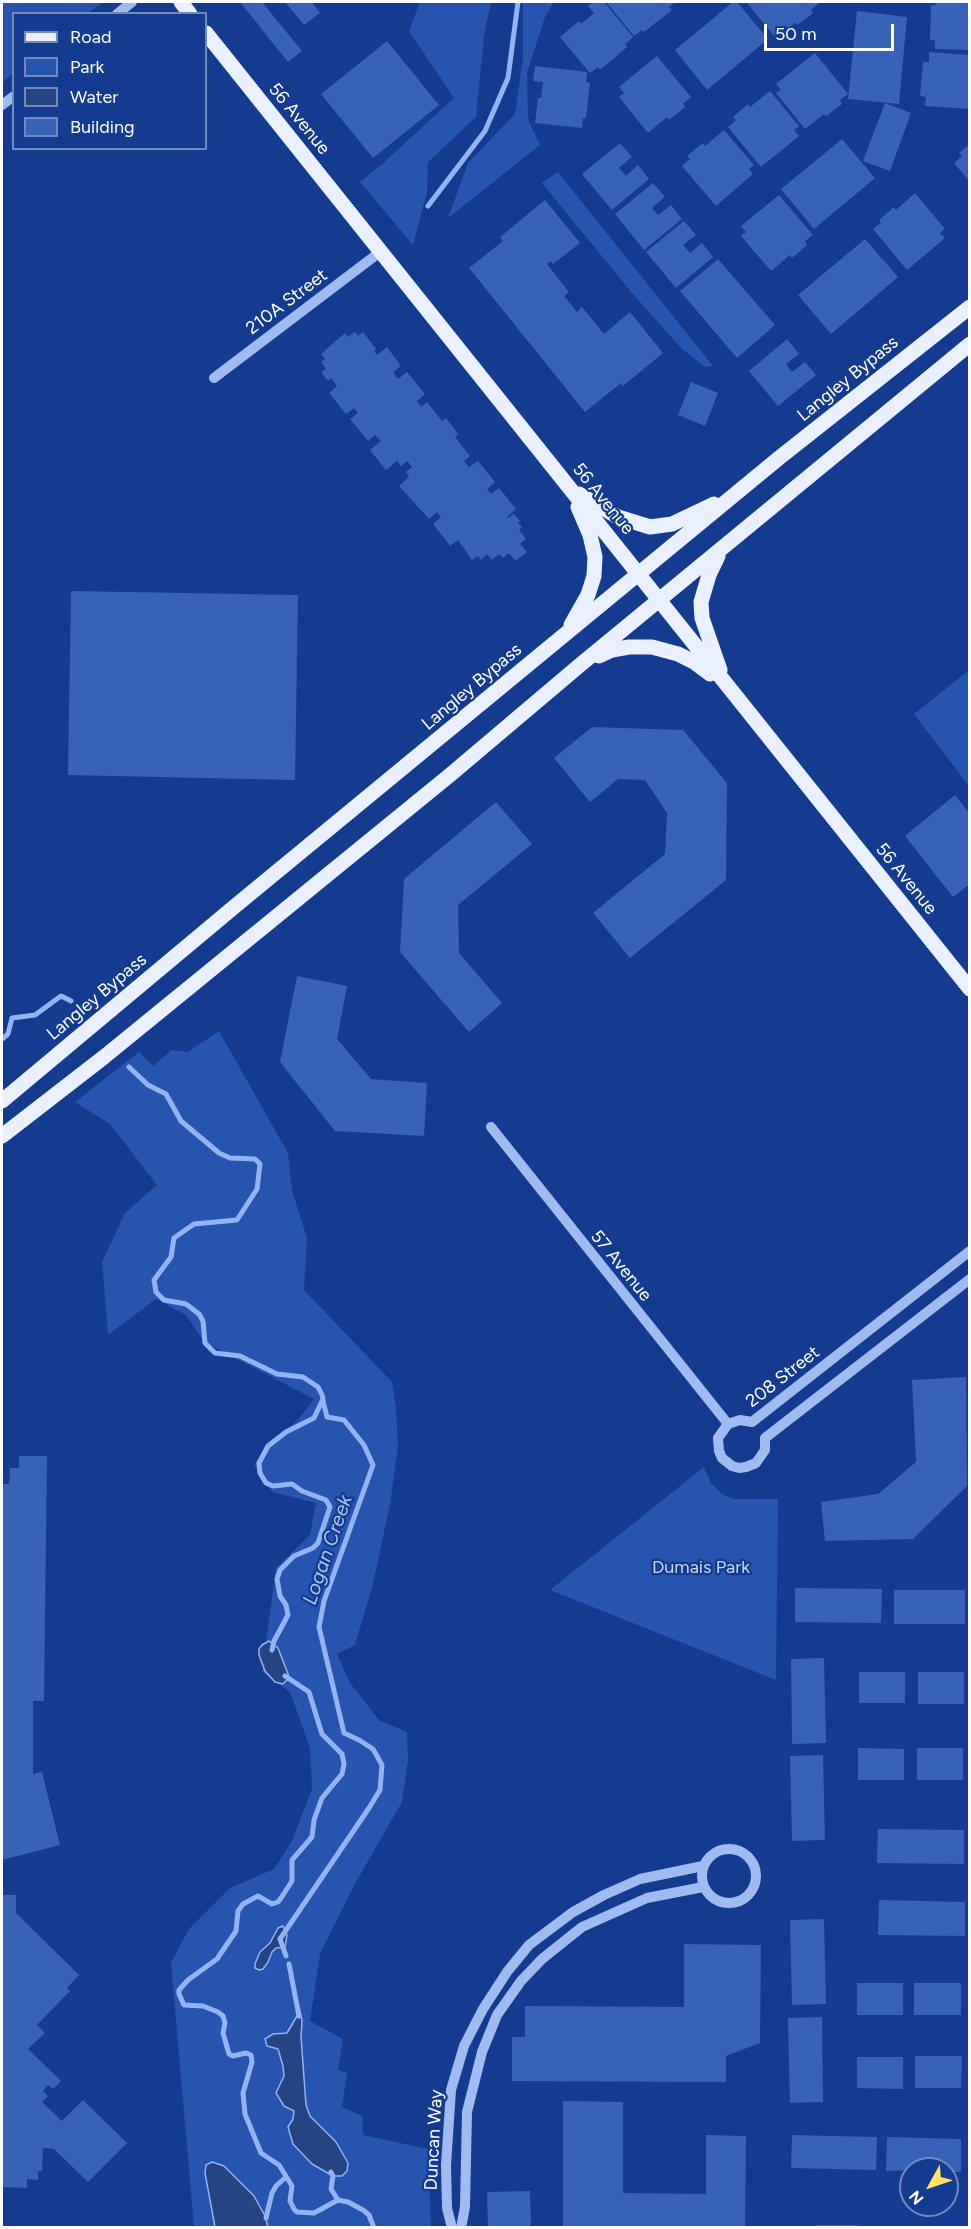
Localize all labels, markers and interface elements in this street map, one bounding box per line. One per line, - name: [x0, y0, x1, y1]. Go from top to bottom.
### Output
- legend: [12, 12, 207, 150]
- scale bar: [767, 12, 898, 50]
- text: 50 m: [775, 23, 817, 45]
- text: Road: [70, 26, 111, 48]
- text: Park: [70, 56, 104, 78]
- street label: 56 Avenue: [264, 79, 334, 159]
- text: Water: [70, 86, 118, 108]
- text: Building: [70, 116, 135, 138]
- street label: 210A Street: [242, 264, 332, 340]
- street label: Langley Bypass: [793, 332, 903, 426]
- street label: 56 Avenue: [568, 459, 638, 539]
- street label: Langley Bypass: [418, 639, 526, 735]
- street label: 56 Avenue: [871, 839, 941, 919]
- street label: Langley Bypass: [43, 949, 151, 1045]
- street label: 57 Avenue: [586, 1226, 656, 1306]
- street label: 208 Street: [742, 1342, 824, 1412]
- water label: Logan Creek: [298, 1492, 358, 1608]
- park label: Dumais Park: [652, 1557, 750, 1579]
- street label: Duncan Way: [421, 2089, 447, 2191]
- north arrow: [899, 2157, 959, 2217]
- text: N: [905, 2187, 928, 2208]

